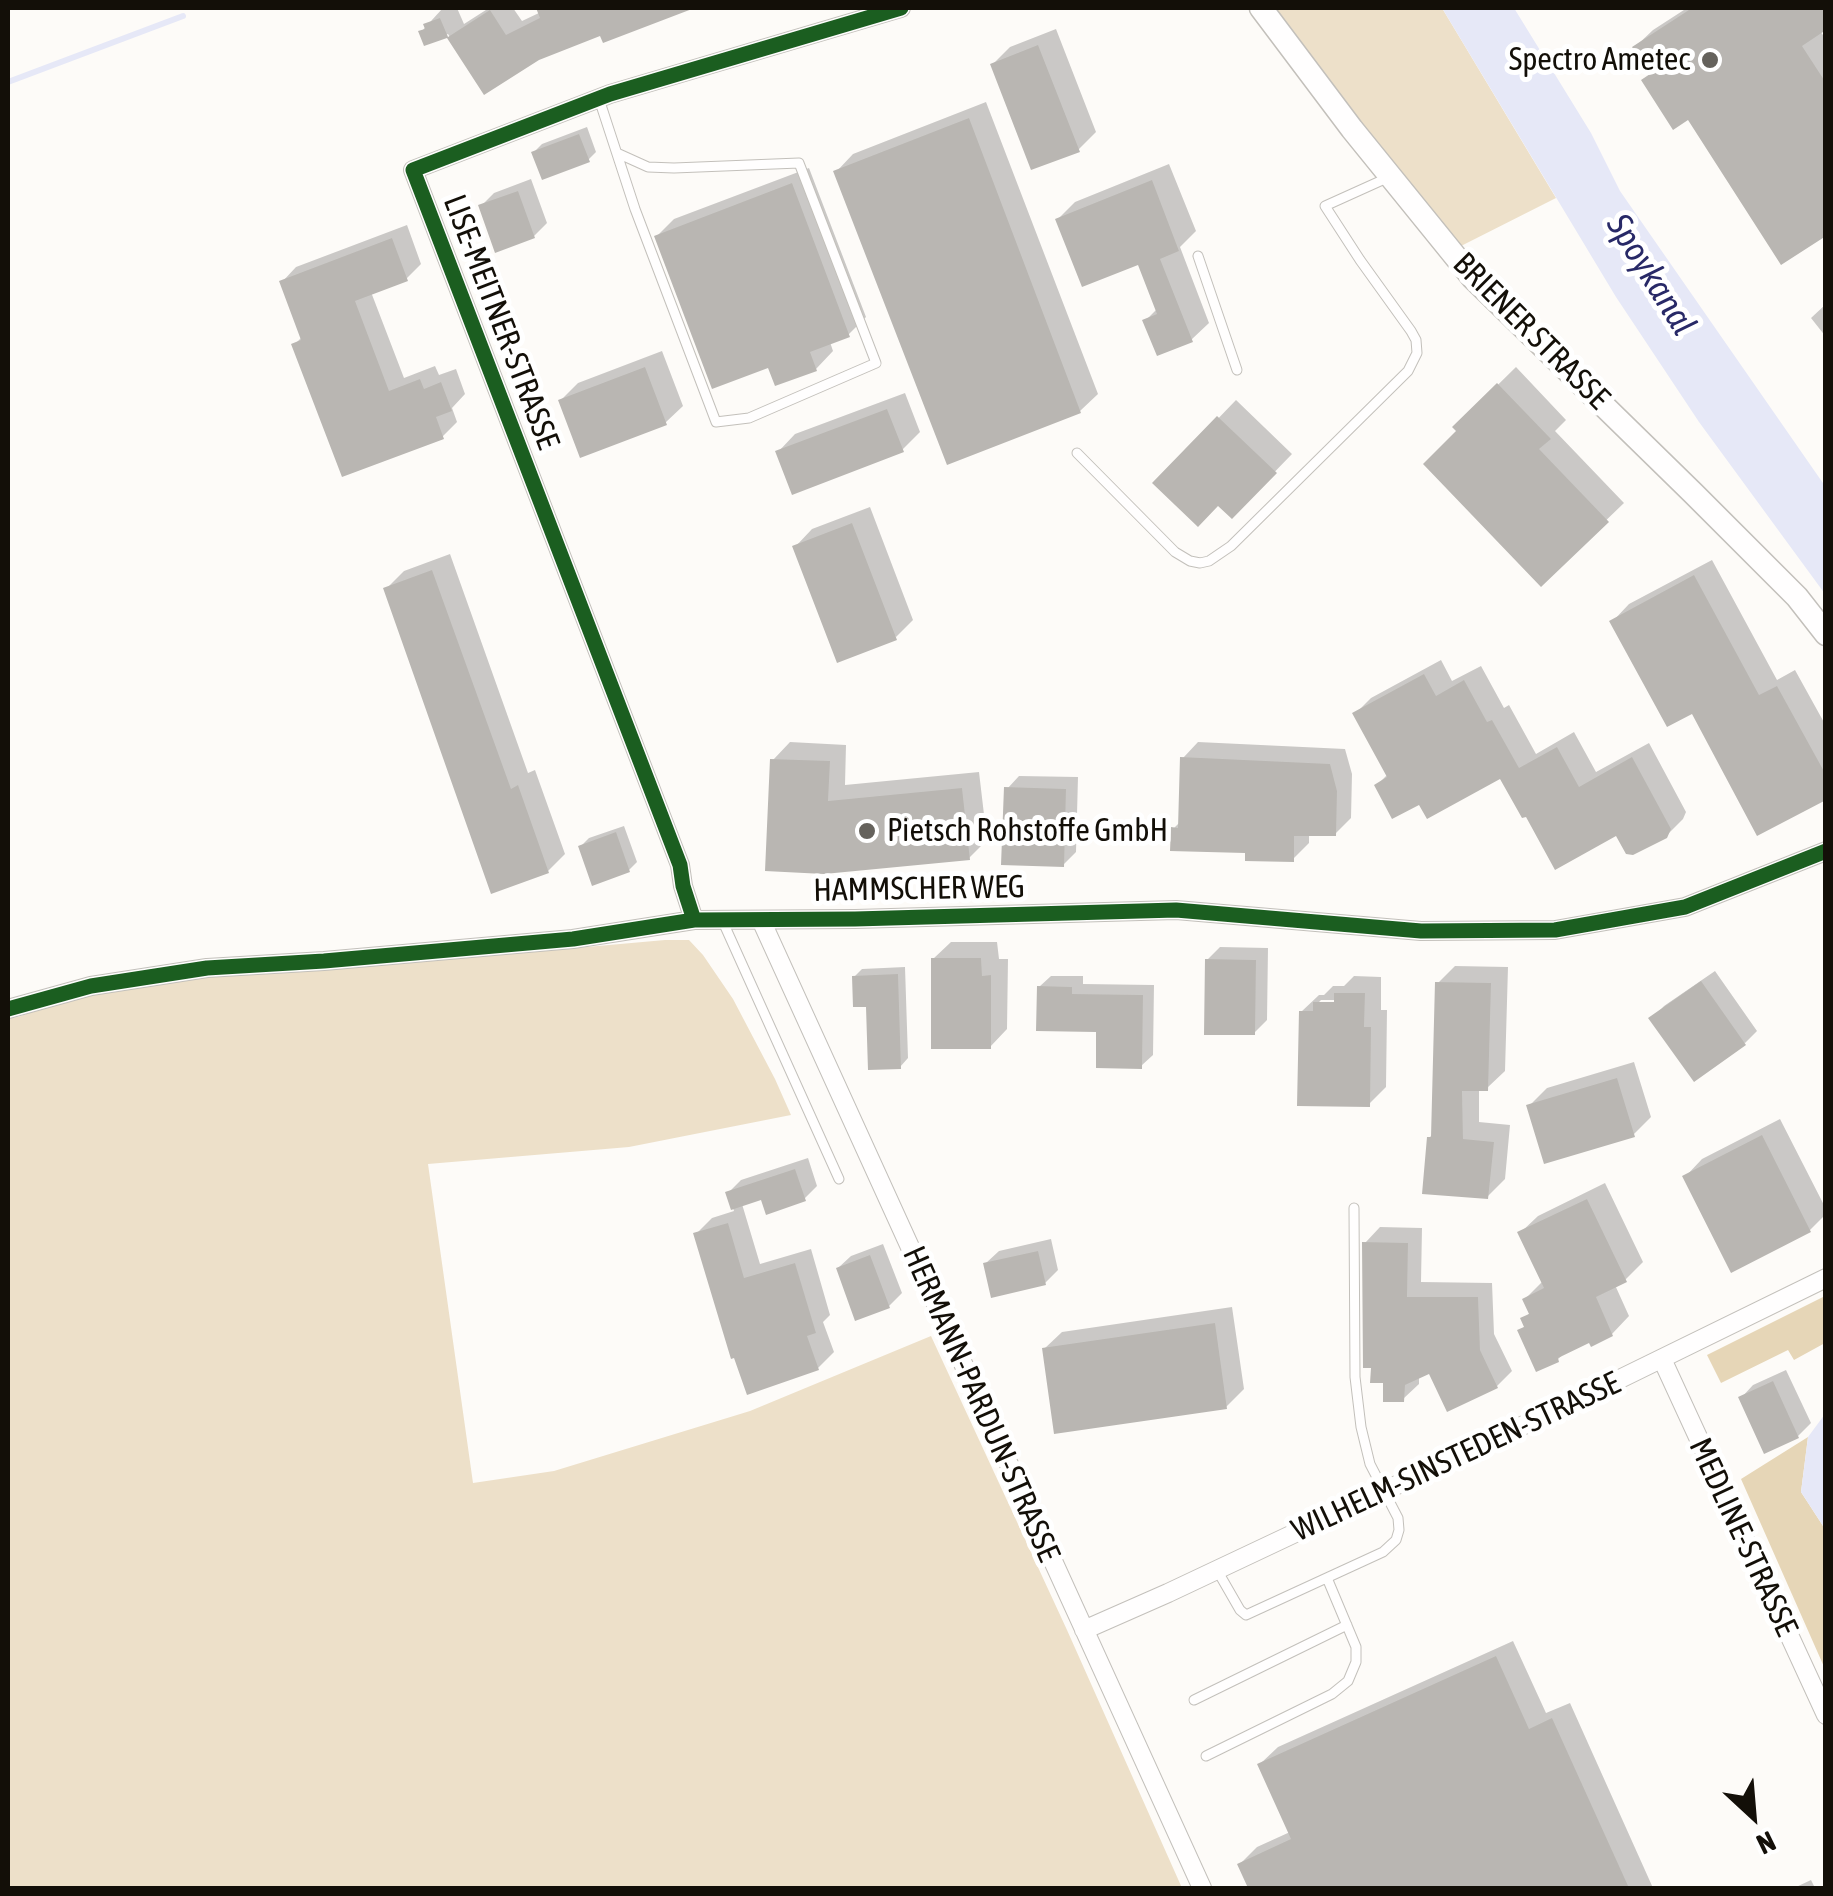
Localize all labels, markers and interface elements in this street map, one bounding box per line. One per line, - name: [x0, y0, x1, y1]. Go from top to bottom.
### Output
- place label: Spectro Ametec: [1509, 41, 1690, 79]
- marker: Spectro Ametec: [1699, 49, 1721, 71]
- street label: LISE-MEITNER-STRASSE: [435, 190, 567, 454]
- water label: Spoykanal: [1597, 206, 1705, 344]
- street label: BRIENER STRASSE: [1445, 245, 1617, 417]
- place label: Pietsch Rohstoffe GmbH: [887, 812, 1168, 850]
- marker: Pietsch Rohstoffe GmbH: [856, 820, 878, 842]
- street label: HAMMSCHER WEG: [813, 868, 1025, 910]
- street label: HERMANN-PARDUN-STRASSE: [894, 1241, 1068, 1567]
- street label: WILHELM-SINSTEDEN-STRASSE: [1286, 1364, 1626, 1550]
- street label: MEDLINE-STRASSE: [1680, 1432, 1806, 1642]
- north arrow: [1703, 1766, 1803, 1866]
- text: N: [1752, 1825, 1781, 1861]

